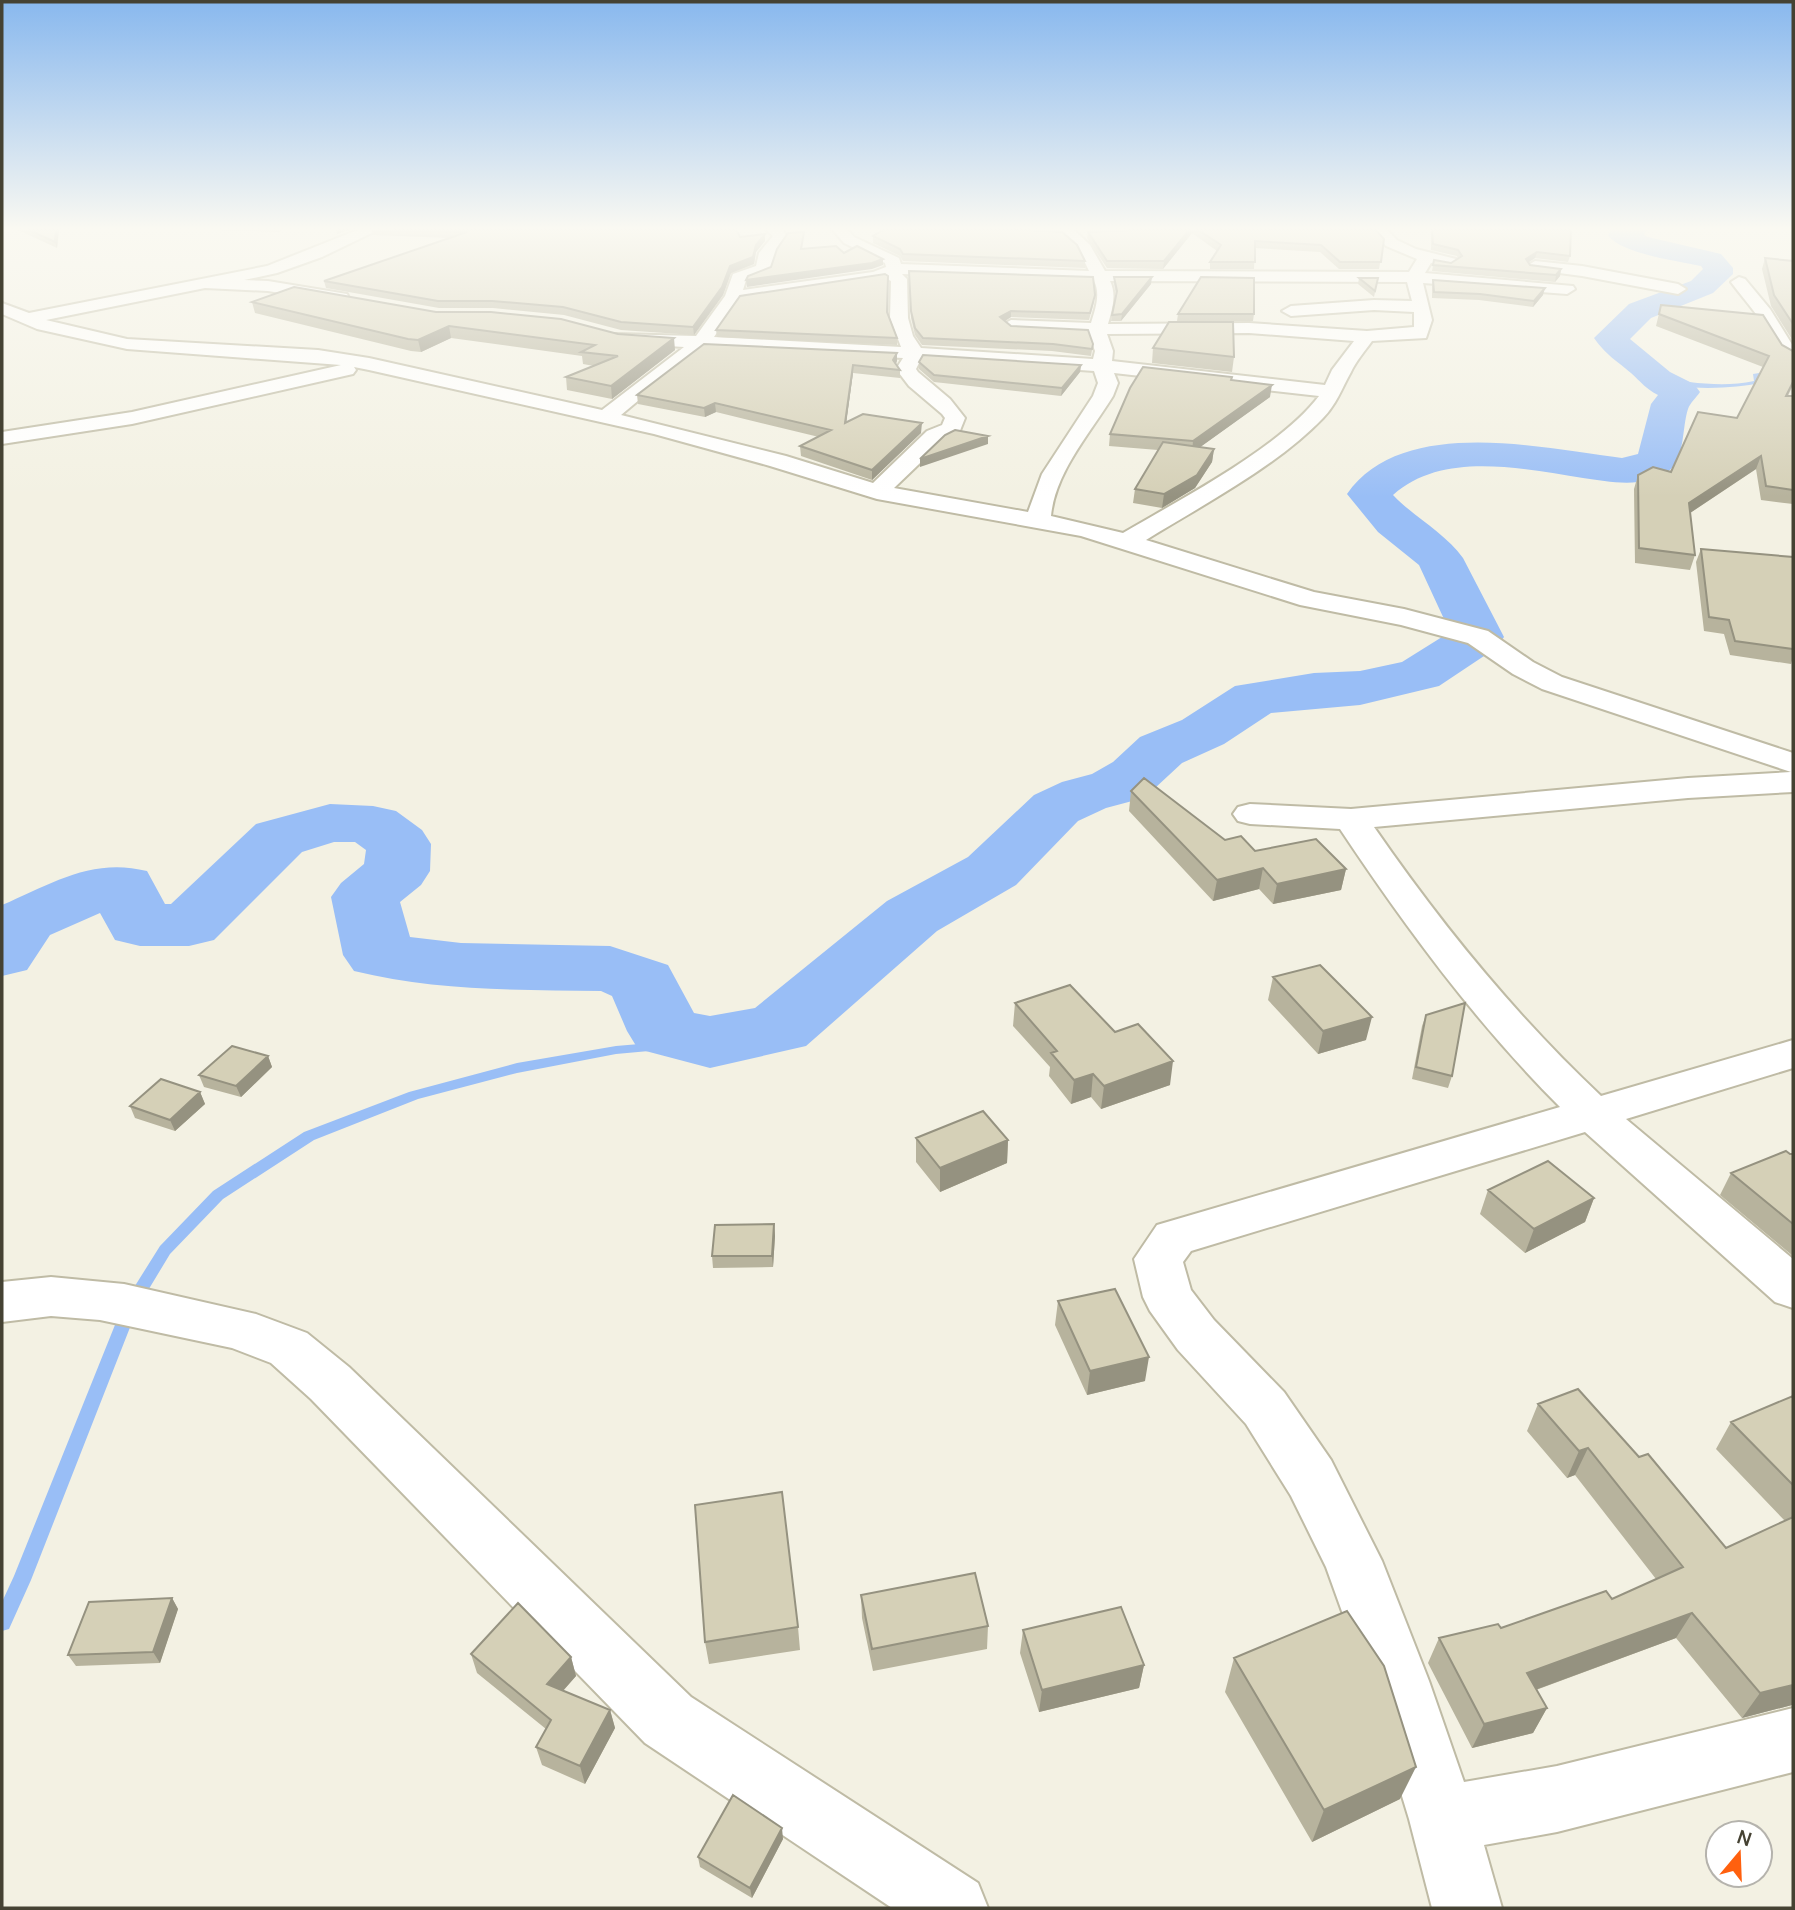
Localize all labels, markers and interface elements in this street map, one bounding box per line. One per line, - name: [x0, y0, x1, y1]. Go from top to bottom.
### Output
- north arrow: [1704, 1819, 1774, 1889]
- text: N: [1734, 1823, 1755, 1852]

